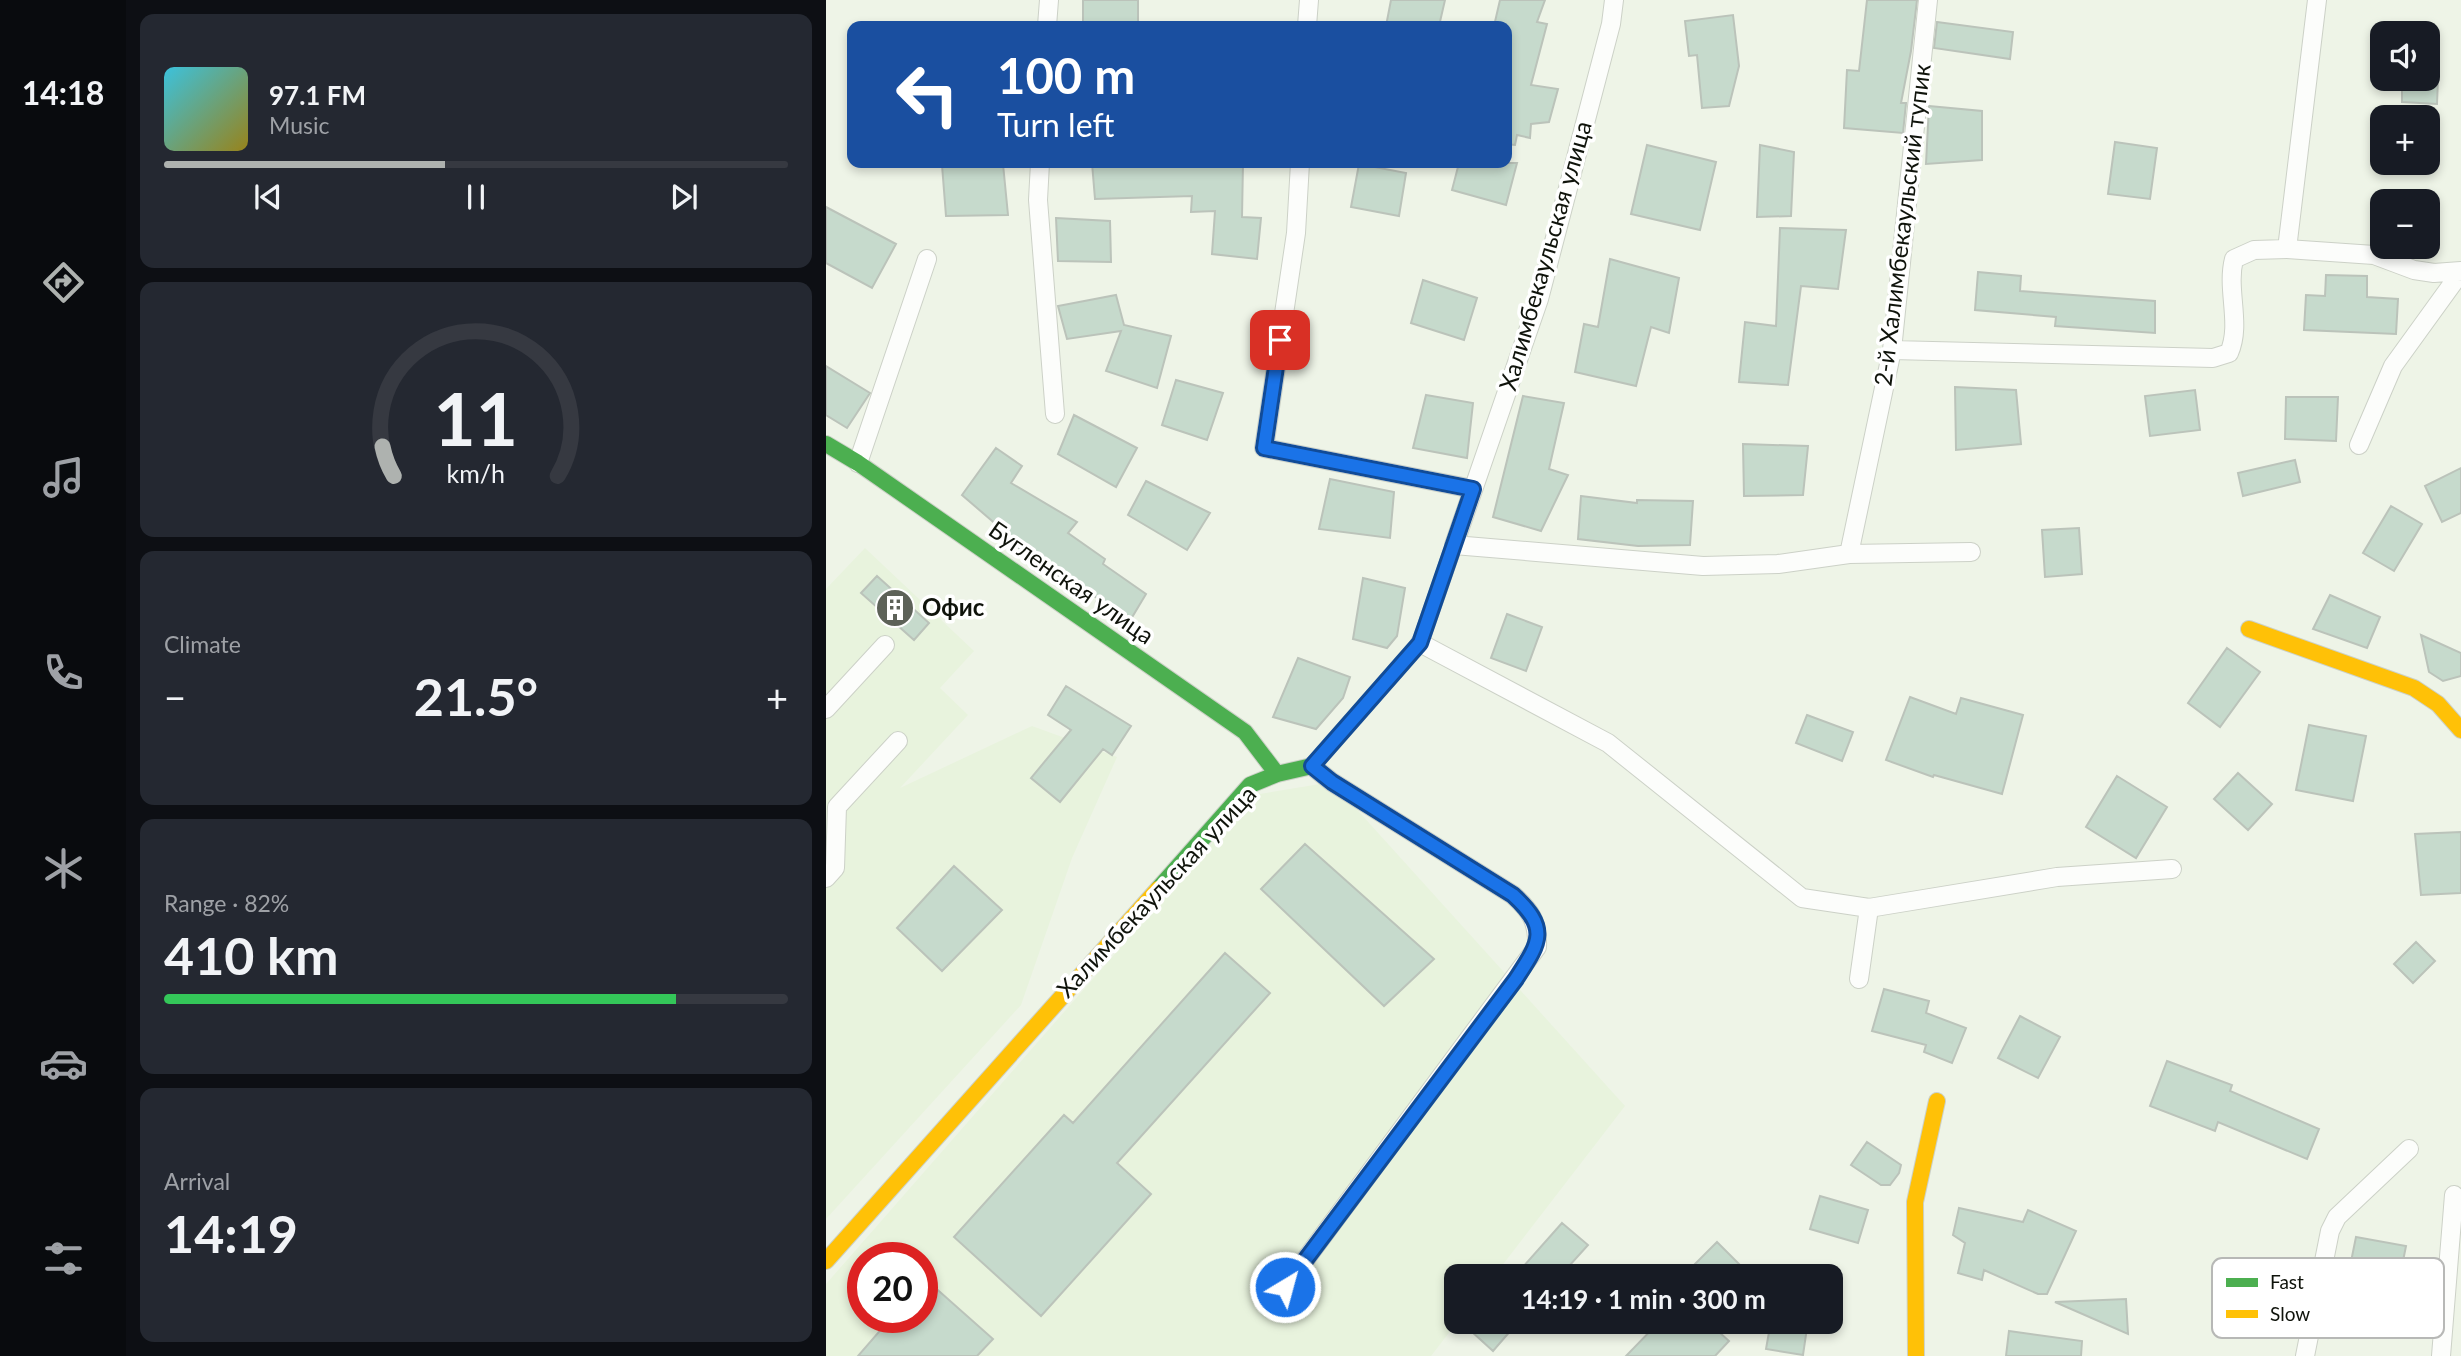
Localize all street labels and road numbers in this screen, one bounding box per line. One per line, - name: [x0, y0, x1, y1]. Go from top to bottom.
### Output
- street label: 2-й Халимбекаульский тупик: [1867, 62, 1936, 388]
- street label: Халимбекаульская улица: [1492, 117, 1597, 394]
- street label: Бугленская улица: [984, 514, 1160, 649]
- street label: Халимбекаульская улица: [1050, 779, 1262, 1003]

